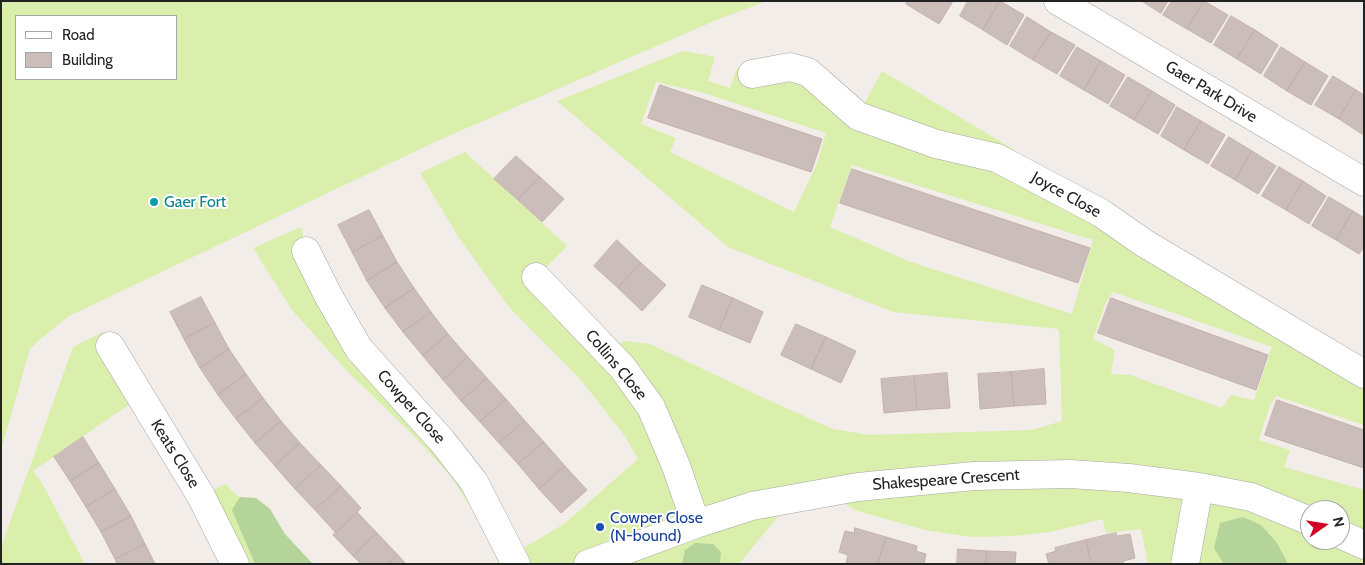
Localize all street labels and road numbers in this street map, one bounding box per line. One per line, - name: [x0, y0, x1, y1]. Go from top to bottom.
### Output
- street label: Gaer Park Drive: [1162, 57, 1260, 127]
- street label: Joyce Close: [1028, 168, 1104, 222]
- street label: Collins Close: [581, 326, 651, 404]
- street label: Cowper Close: [373, 366, 449, 448]
- street label: Keats Close: [146, 416, 204, 492]
- street label: Shakespeare Crescent: [872, 465, 1020, 495]

